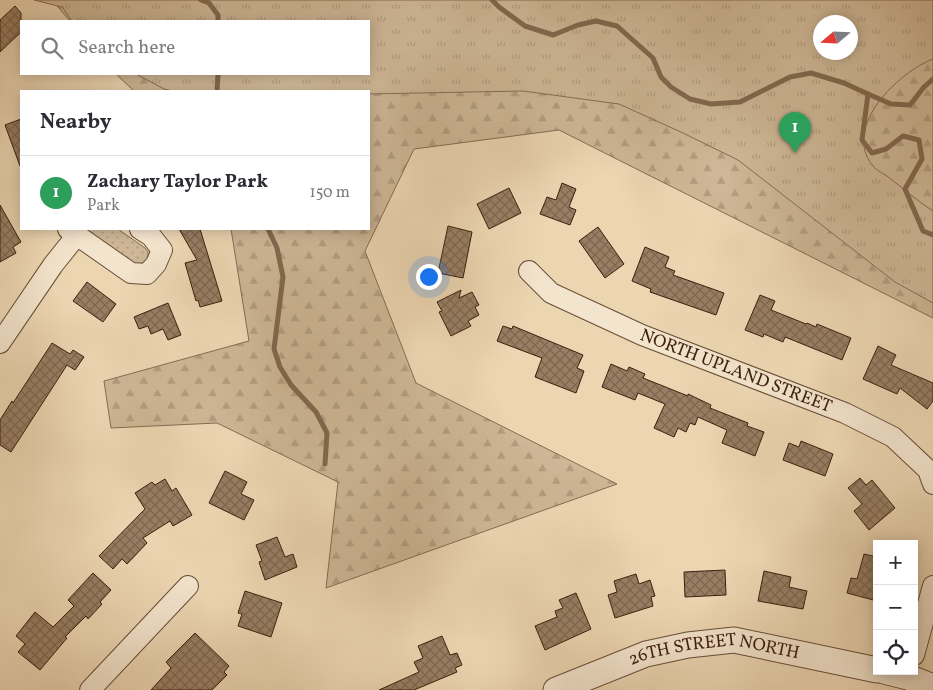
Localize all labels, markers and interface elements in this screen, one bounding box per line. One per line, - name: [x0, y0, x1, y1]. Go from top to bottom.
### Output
- north arrow: [813, 15, 858, 60]
- search box: [20, 20, 370, 75]
- icon: search: [38, 34, 66, 62]
- text: Search here: [78, 35, 175, 61]
- text: Nearby: [40, 108, 111, 137]
- pin: 1: [779, 112, 811, 153]
- text: Zachary Taylor Park: [87, 169, 268, 195]
- text: 1: [53, 182, 59, 204]
- text: 150 m: [309, 182, 350, 204]
- text: Park: [87, 195, 120, 217]
- your location: [416, 264, 442, 290]
- street label: NORTH UPLAND STREET: [636, 323, 836, 419]
- map controls: [873, 540, 918, 675]
- button: +: [873, 540, 918, 585]
- button: −: [873, 585, 918, 630]
- street label: 26TH STREET NORTH: [625, 627, 802, 672]
- button: locate: [873, 630, 918, 675]

